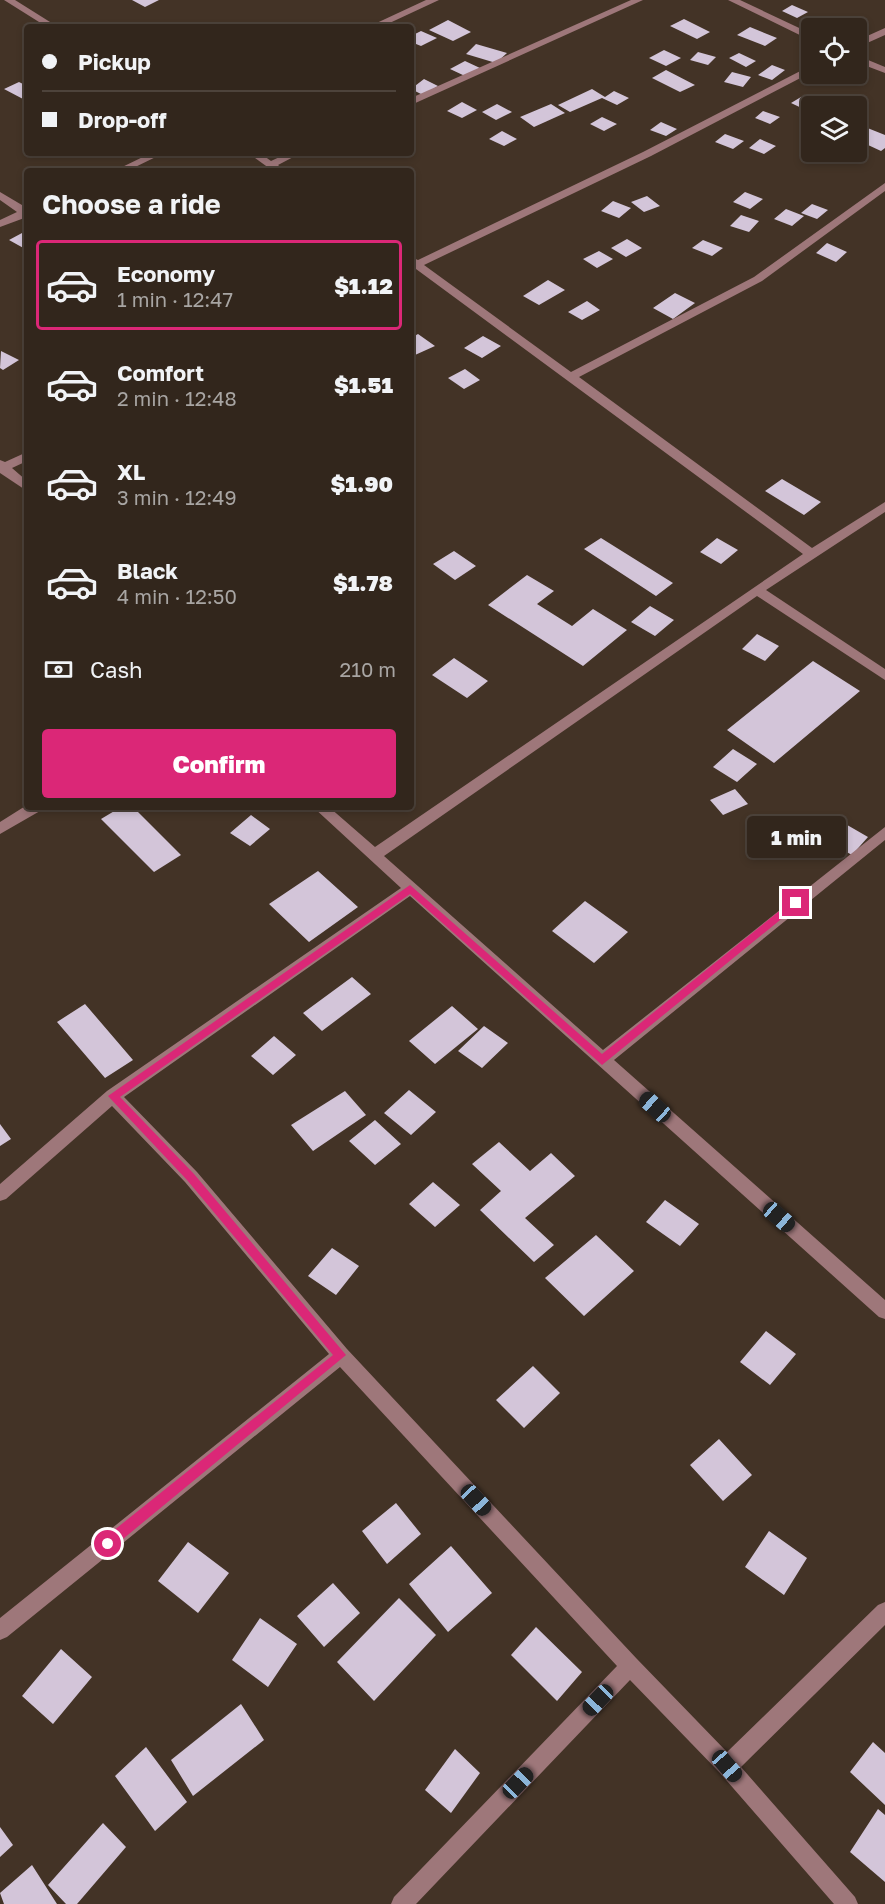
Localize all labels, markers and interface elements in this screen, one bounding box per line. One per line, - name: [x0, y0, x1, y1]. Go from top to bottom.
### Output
- map controls: [801, 18, 867, 162]
- button: locate: [801, 18, 867, 84]
- text: Pickup: [78, 48, 151, 75]
- button: layers: [801, 96, 867, 162]
- text: Drop-off: [78, 106, 167, 133]
- text: Choose a ride: [42, 188, 221, 220]
- icon: car: [45, 258, 99, 312]
- text: Economy: [117, 260, 215, 287]
- text: $1.12: [334, 272, 393, 299]
- text: 1 min · 12:47: [117, 287, 233, 311]
- icon: car: [45, 357, 99, 411]
- text: Comfort: [117, 359, 204, 386]
- text: $1.51: [334, 371, 393, 398]
- text: 2 min · 12:48: [117, 386, 237, 410]
- icon: car: [45, 456, 99, 510]
- text: XL: [117, 458, 145, 485]
- text: $1.90: [331, 470, 393, 497]
- text: 3 min · 12:49: [117, 485, 237, 509]
- icon: car: [45, 555, 99, 609]
- text: Black: [117, 557, 178, 584]
- text: $1.78: [333, 569, 393, 596]
- text: 4 min · 12:50: [117, 584, 237, 608]
- icon: cash: [42, 653, 75, 686]
- text: Cash: [90, 656, 143, 683]
- text: 210 m: [340, 657, 396, 681]
- button: Confirm: [42, 729, 396, 798]
- callout: 1 min: [746, 816, 846, 858]
- text: 1 min: [771, 825, 822, 849]
- route end: [782, 889, 809, 916]
- car: [636, 1088, 674, 1126]
- car: [760, 1198, 798, 1236]
- car: [457, 1481, 495, 1519]
- route start: [94, 1530, 121, 1557]
- car: [579, 1681, 617, 1719]
- car: [708, 1747, 746, 1785]
- car: [499, 1764, 537, 1802]

